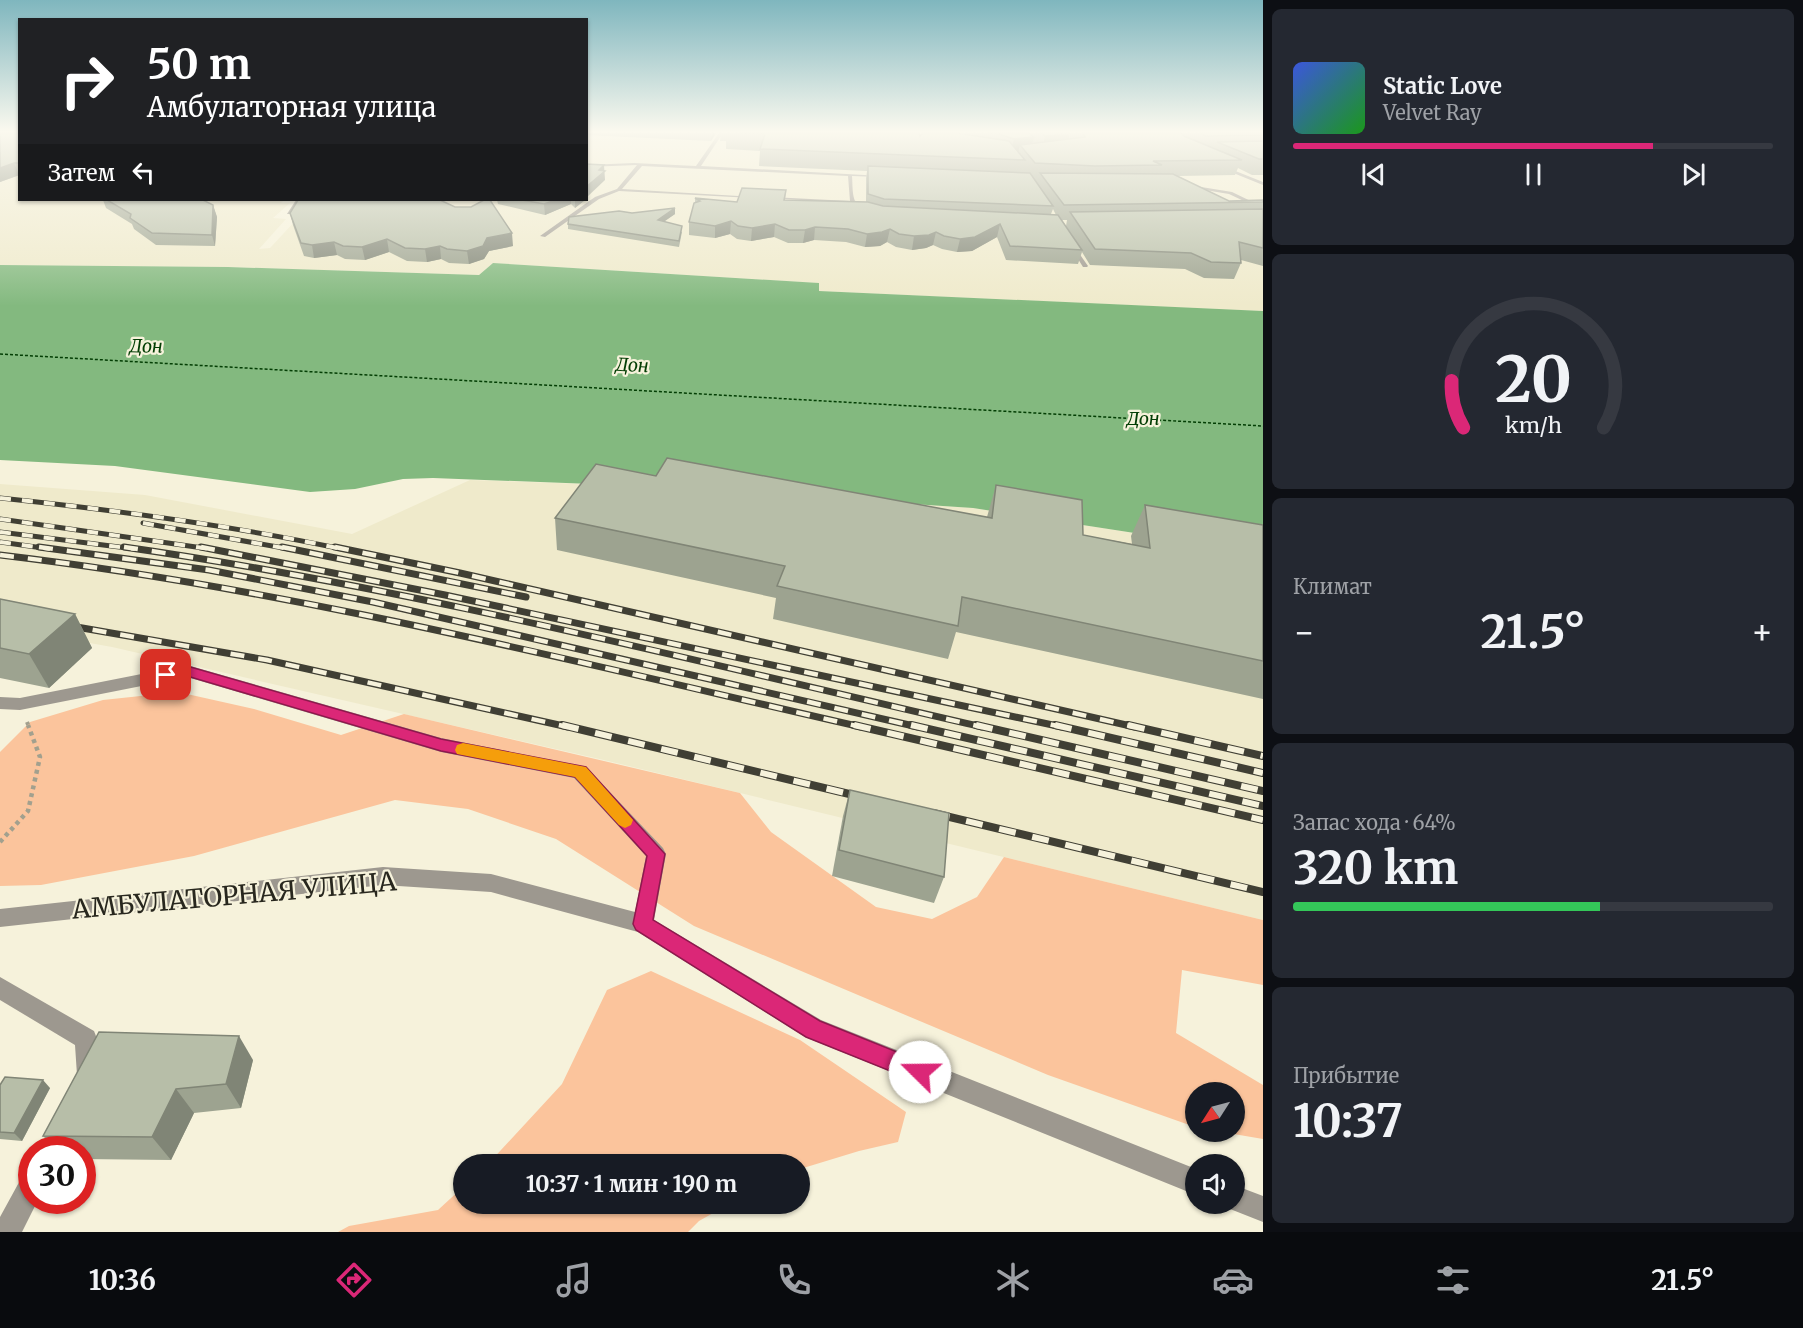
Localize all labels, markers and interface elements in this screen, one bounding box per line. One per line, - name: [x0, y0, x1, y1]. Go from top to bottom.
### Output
- text: 50 m: [147, 38, 251, 90]
- icon: right: [48, 42, 126, 120]
- text: Static Love: [1383, 72, 1502, 100]
- text: Амбулаторная улица: [147, 90, 436, 124]
- text: Velvet Ray: [1383, 100, 1482, 125]
- icon: left: [127, 156, 160, 189]
- icon: previous: [1357, 158, 1390, 191]
- icon: pause: [1517, 158, 1550, 191]
- icon: next: [1677, 158, 1710, 191]
- text: Затем: [48, 159, 115, 187]
- water label: Дон: [127, 334, 163, 358]
- text: 20: [1494, 342, 1572, 420]
- water label: Дон: [613, 353, 649, 377]
- water label: Дон: [1124, 407, 1160, 430]
- text: km/h: [1505, 413, 1561, 440]
- text: Климат: [1293, 574, 1372, 599]
- text: 21.5°: [1481, 604, 1585, 660]
- text: −: [1293, 612, 1315, 653]
- text: +: [1751, 612, 1773, 653]
- pin: [140, 649, 191, 700]
- icon: arrive: [149, 658, 182, 691]
- text: Запас хода · 64%: [1293, 810, 1456, 835]
- text: 320 km: [1293, 840, 1458, 896]
- street label: АМБУЛАТОРНАЯ УЛИЦА: [69, 864, 398, 926]
- position arrow: [888, 1040, 952, 1104]
- text: Прибытие: [1293, 1063, 1399, 1088]
- north arrow: [1185, 1082, 1245, 1142]
- map controls: [1185, 1082, 1245, 1214]
- text: 10:37: [1293, 1093, 1403, 1149]
- speed limit sign: 30: [18, 1136, 96, 1214]
- button: sound: [1185, 1154, 1245, 1214]
- text: 10:37 · 1 мин · 190 m: [526, 1170, 737, 1198]
- icon: directions: [333, 1259, 375, 1301]
- icon: music: [553, 1259, 595, 1301]
- icon: phone: [773, 1259, 815, 1301]
- icon: climate: [992, 1259, 1034, 1301]
- icon: car: [1212, 1259, 1254, 1301]
- icon: filters: [1432, 1259, 1474, 1301]
- text: 10:36: [89, 1263, 156, 1297]
- text: 21.5°: [1651, 1263, 1714, 1297]

